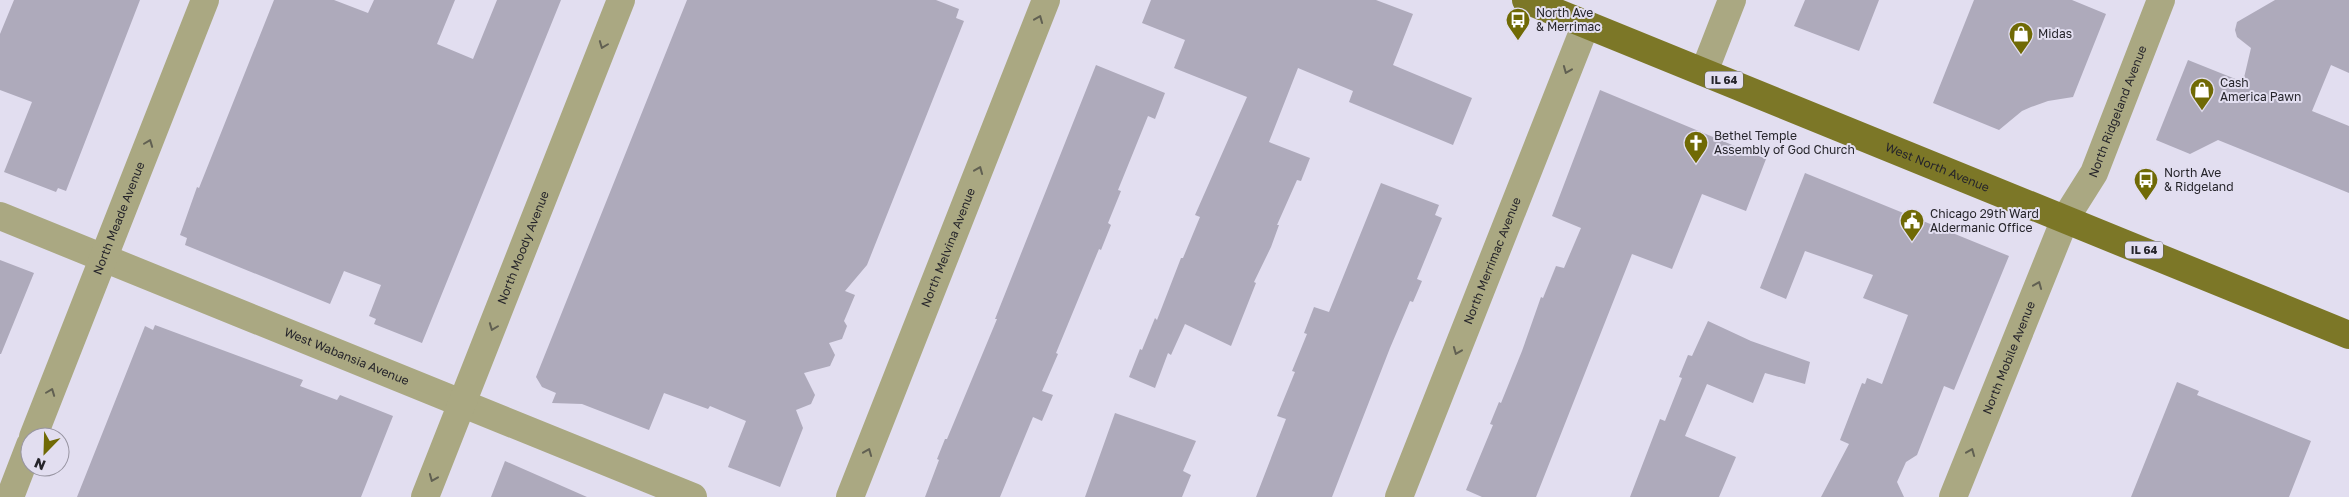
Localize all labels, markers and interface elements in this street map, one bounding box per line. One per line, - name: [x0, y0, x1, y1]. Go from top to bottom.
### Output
- place label: North Ave & Merrimac: [1536, 5, 1601, 34]
- bus stop icon: North Ave & Merrimac: [1505, 7, 1531, 41]
- one-way arrow: [1033, 16, 1043, 24]
- shop icon: Midas: [2008, 21, 2034, 55]
- place label: Midas: [2038, 26, 2072, 41]
- one-way arrow: [599, 41, 609, 49]
- street label: North Ridgeland Avenue: [2085, 43, 2150, 180]
- one-way arrow: [1563, 65, 1573, 73]
- road number: IL 64: [1705, 72, 1743, 88]
- place label: Cash America Pawn: [2220, 75, 2301, 104]
- shop icon: Cash America Pawn: [2189, 77, 2215, 111]
- place label: Bethel Temple Assembly of God Church: [1714, 128, 1855, 157]
- church icon: Bethel Temple Assembly of God Church: [1683, 130, 1709, 164]
- one-way arrow: [143, 139, 153, 148]
- street label: West North Avenue: [1883, 139, 1992, 195]
- street label: North Meade Avenue: [90, 159, 148, 277]
- place label: North Ave & Ridgeland: [2164, 165, 2234, 194]
- one-way arrow: [973, 167, 983, 175]
- bus stop icon: North Ave & Ridgeland: [2133, 167, 2159, 201]
- street label: North Melvina Avenue: [918, 186, 978, 309]
- street label: North Moody Avenue: [494, 189, 552, 306]
- street label: North Merrimac Avenue: [1460, 195, 1524, 326]
- place label: Chicago 29th Ward Aldermanic Office: [1930, 206, 2039, 235]
- public building icon: Chicago 29th Ward Aldermanic Office: [1899, 208, 1925, 242]
- road number: IL 64: [2125, 242, 2163, 258]
- one-way arrow: [2032, 281, 2043, 290]
- street label: North Mobile Avenue: [1979, 299, 2038, 416]
- one-way arrow: [489, 322, 499, 331]
- street label: West Wabansia Avenue: [282, 324, 411, 388]
- one-way arrow: [1452, 346, 1463, 355]
- one-way arrow: [45, 388, 55, 396]
- north arrow: [20, 427, 70, 477]
- one-way arrow: [861, 448, 872, 457]
- one-way arrow: [1965, 448, 1975, 457]
- text: N: [32, 455, 48, 474]
- one-way arrow: [429, 473, 439, 482]

